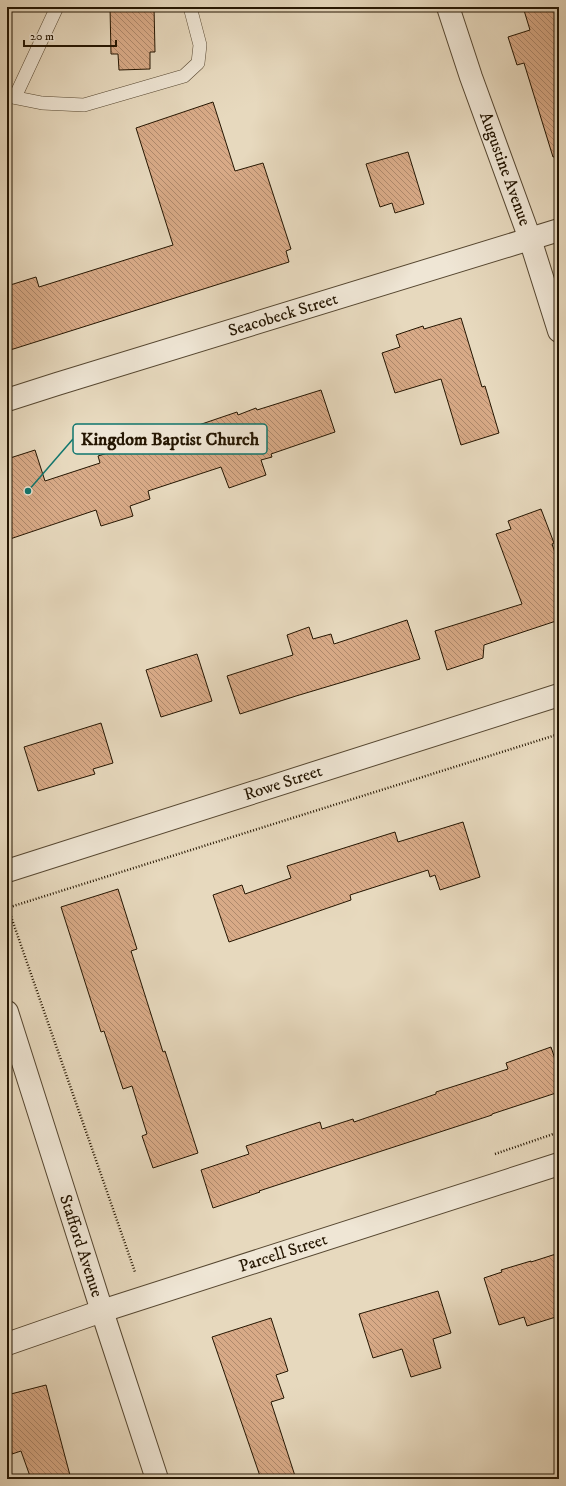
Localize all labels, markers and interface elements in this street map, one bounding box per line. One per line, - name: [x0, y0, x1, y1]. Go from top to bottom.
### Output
- scale bar: [24, 22, 116, 48]
- text: 20 m: [30, 29, 54, 44]
- street label: Augustine Avenue: [474, 109, 536, 229]
- street label: Seacobeck Street: [226, 288, 341, 342]
- callout: Kingdom Baptist Church: [73, 424, 267, 454]
- text: Kingdom Baptist Church: [81, 429, 260, 451]
- street label: Rowe Street: [241, 760, 326, 806]
- street label: Stafford Avenue: [54, 1192, 108, 1300]
- street label: Parcell Street: [236, 1228, 331, 1278]

